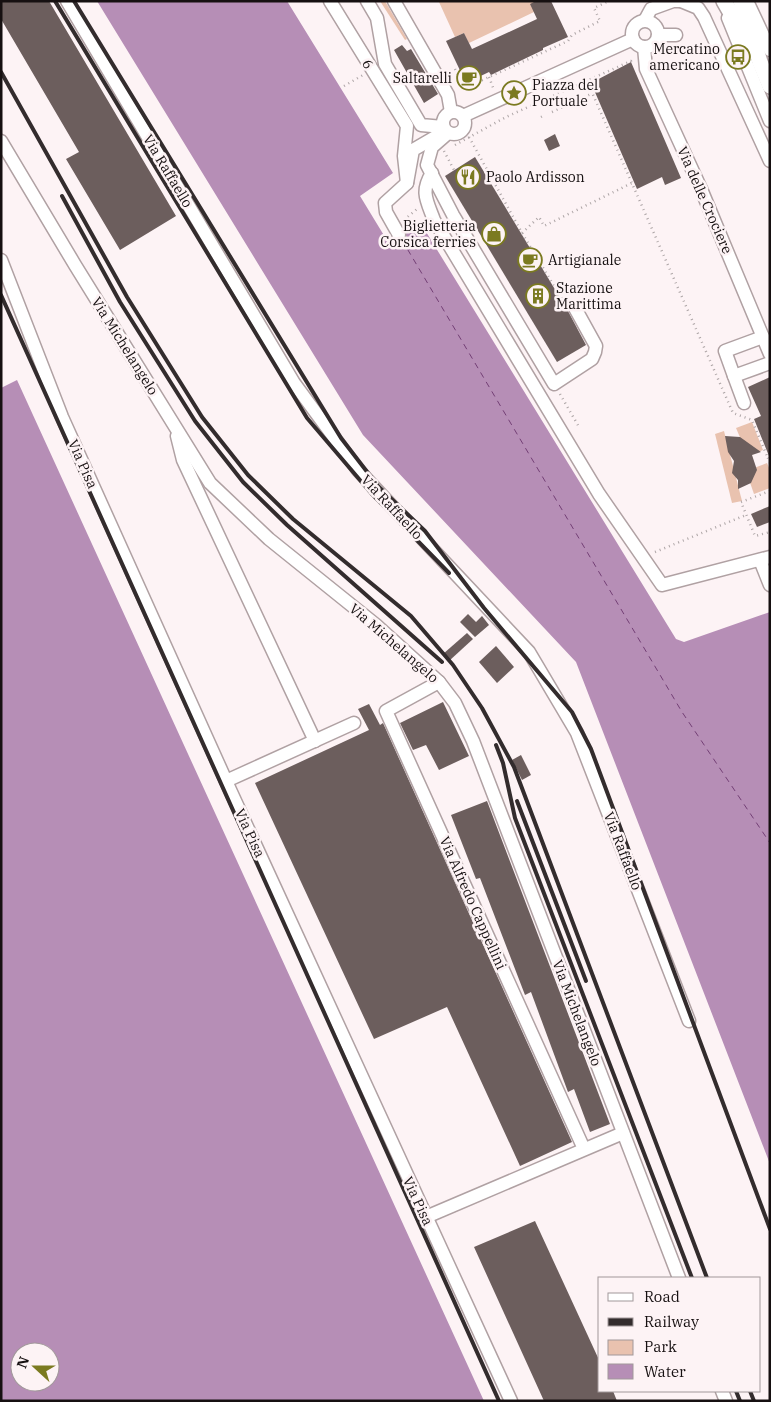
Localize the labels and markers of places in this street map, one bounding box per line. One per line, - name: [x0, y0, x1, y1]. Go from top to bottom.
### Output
- place label: Mercatino americano: [649, 40, 720, 74]
- bus stop icon: Mercatino americano: [725, 44, 751, 70]
- cafe icon: Saltarelli: [456, 65, 482, 91]
- place label: Saltarelli: [393, 69, 452, 87]
- place label: Piazza del Portuale: [532, 76, 598, 110]
- place icon: Piazza del Portuale: [501, 80, 527, 106]
- restaurant icon: Paolo Ardisson: [455, 164, 481, 190]
- place label: Paolo Ardisson: [486, 168, 585, 186]
- place label: Biglietteria Corsica ferries: [380, 217, 476, 251]
- shop icon: Biglietteria Corsica ferries: [481, 221, 507, 247]
- cafe icon: Artigianale: [517, 247, 543, 273]
- place label: Artigianale: [548, 251, 621, 269]
- place label: Stazione Marittima: [556, 279, 622, 313]
- building icon: Stazione Marittima: [525, 283, 551, 309]

